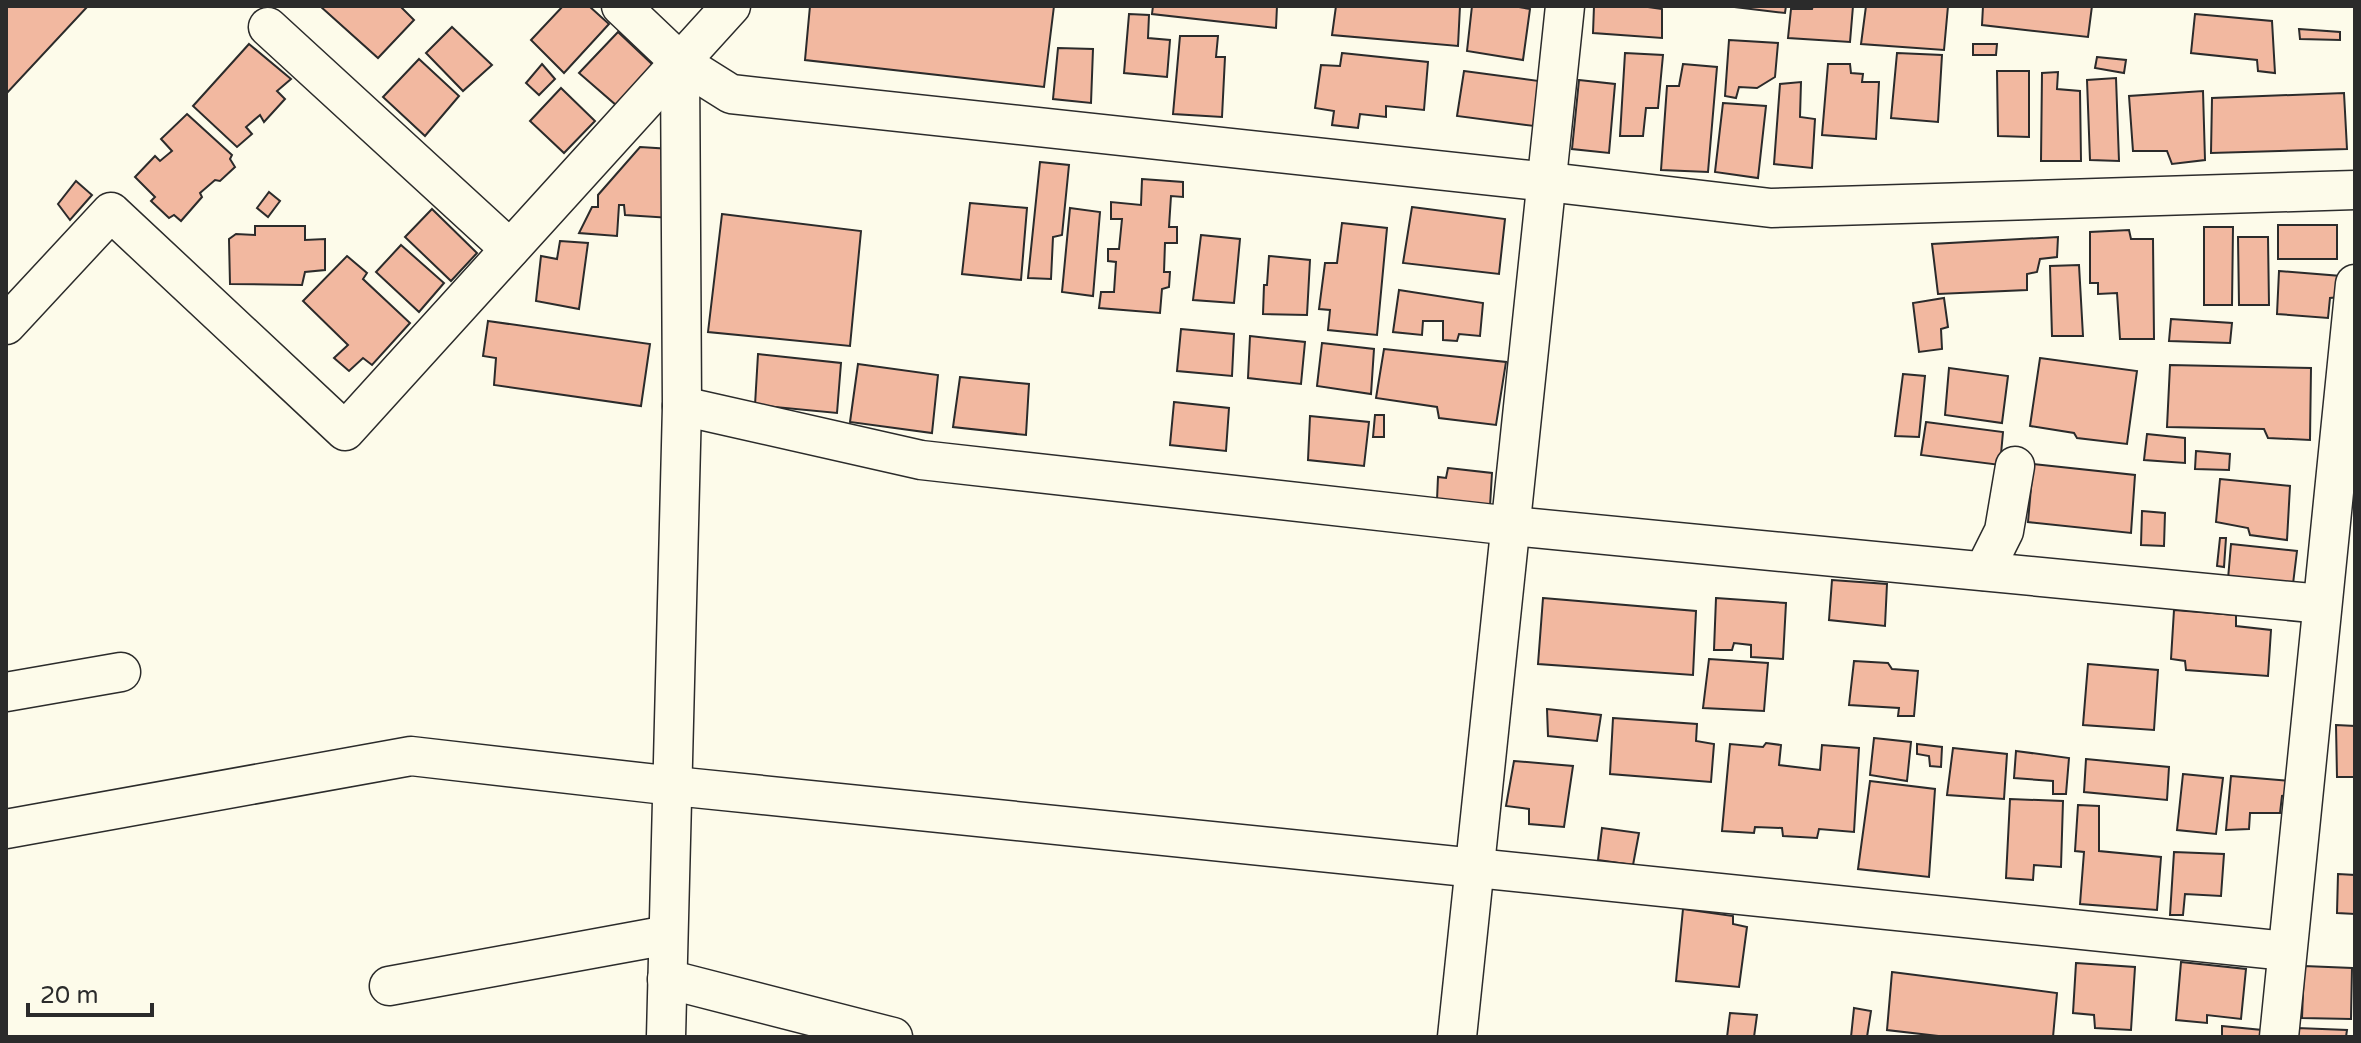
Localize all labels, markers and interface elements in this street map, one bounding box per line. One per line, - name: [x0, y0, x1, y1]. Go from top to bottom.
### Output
- scale bar: [28, 967, 152, 1017]
- text: 20 m: [40, 981, 98, 1010]

